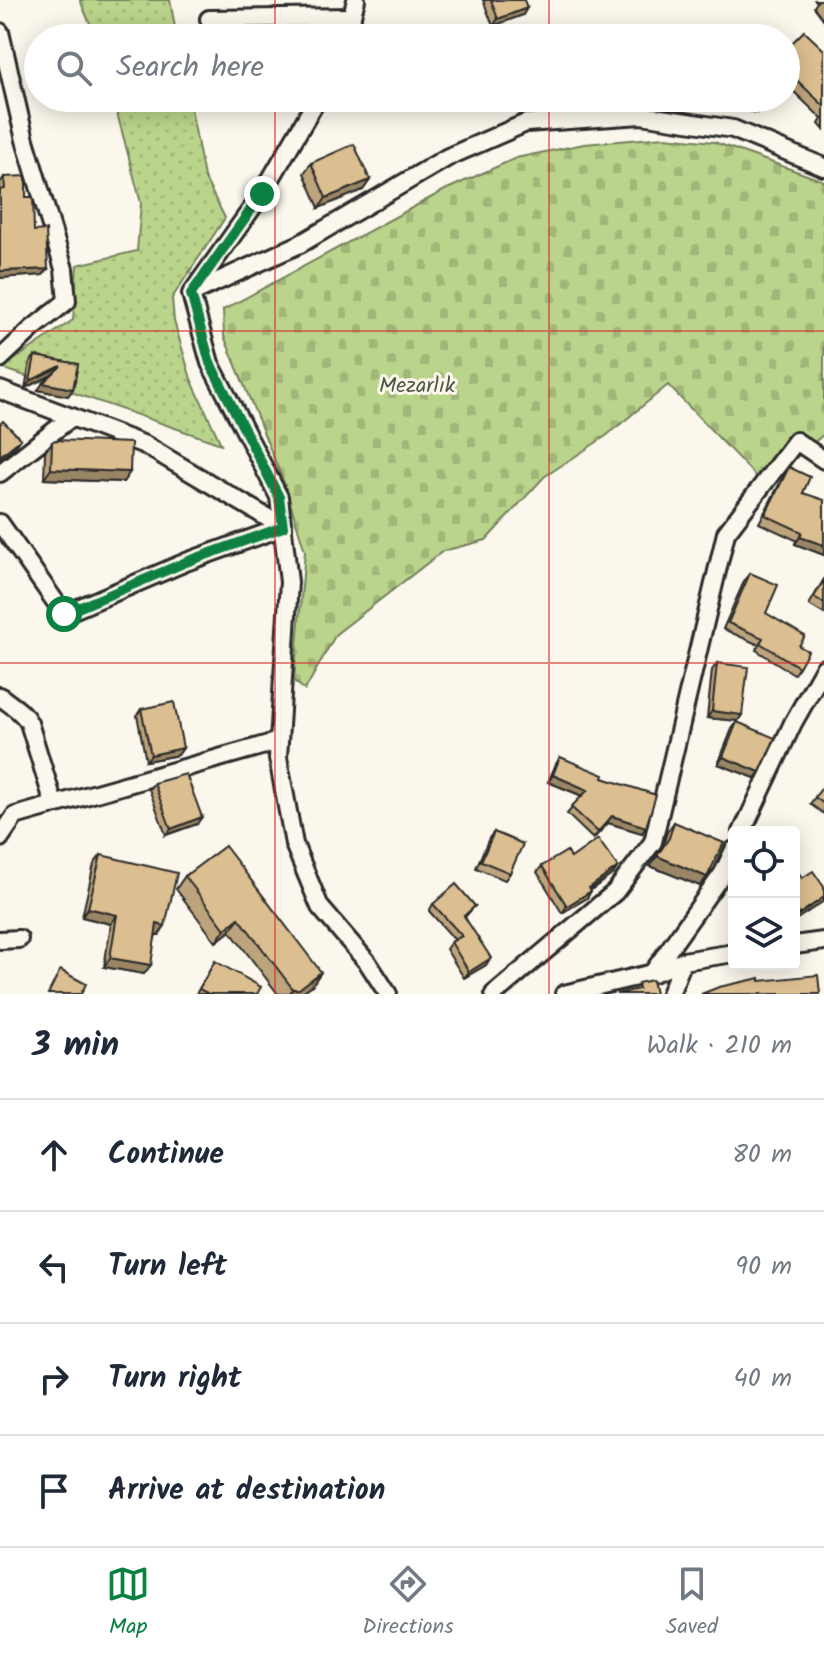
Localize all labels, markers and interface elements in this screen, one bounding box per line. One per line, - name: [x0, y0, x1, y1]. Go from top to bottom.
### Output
- search box: [24, 24, 800, 112]
- text: Search here: [116, 44, 264, 92]
- icon: search: [52, 46, 96, 90]
- route end: [244, 176, 280, 212]
- park label: Mezarlık: [379, 369, 456, 404]
- route start: [46, 596, 82, 632]
- map controls: [728, 826, 800, 970]
- button: locate: [728, 826, 800, 898]
- button: layers: [728, 898, 800, 970]
- text: 3 min: [32, 1019, 119, 1073]
- text: Walk · 210 m: [647, 1025, 792, 1067]
- text: Continue: [108, 1131, 224, 1179]
- icon: ahead: [32, 1133, 76, 1177]
- text: 80 m: [732, 1134, 792, 1176]
- text: Turn left: [108, 1243, 227, 1291]
- icon: left: [32, 1245, 76, 1289]
- text: 90 m: [735, 1246, 792, 1288]
- text: Turn right: [108, 1355, 241, 1403]
- icon: right: [32, 1357, 76, 1401]
- text: 40 m: [734, 1358, 792, 1400]
- text: Arrive at destination: [108, 1467, 385, 1515]
- icon: arrive: [32, 1469, 76, 1513]
- tab: Map: [106, 1562, 150, 1645]
- tab: Directions: [362, 1562, 454, 1645]
- tab: Saved: [666, 1562, 718, 1645]

